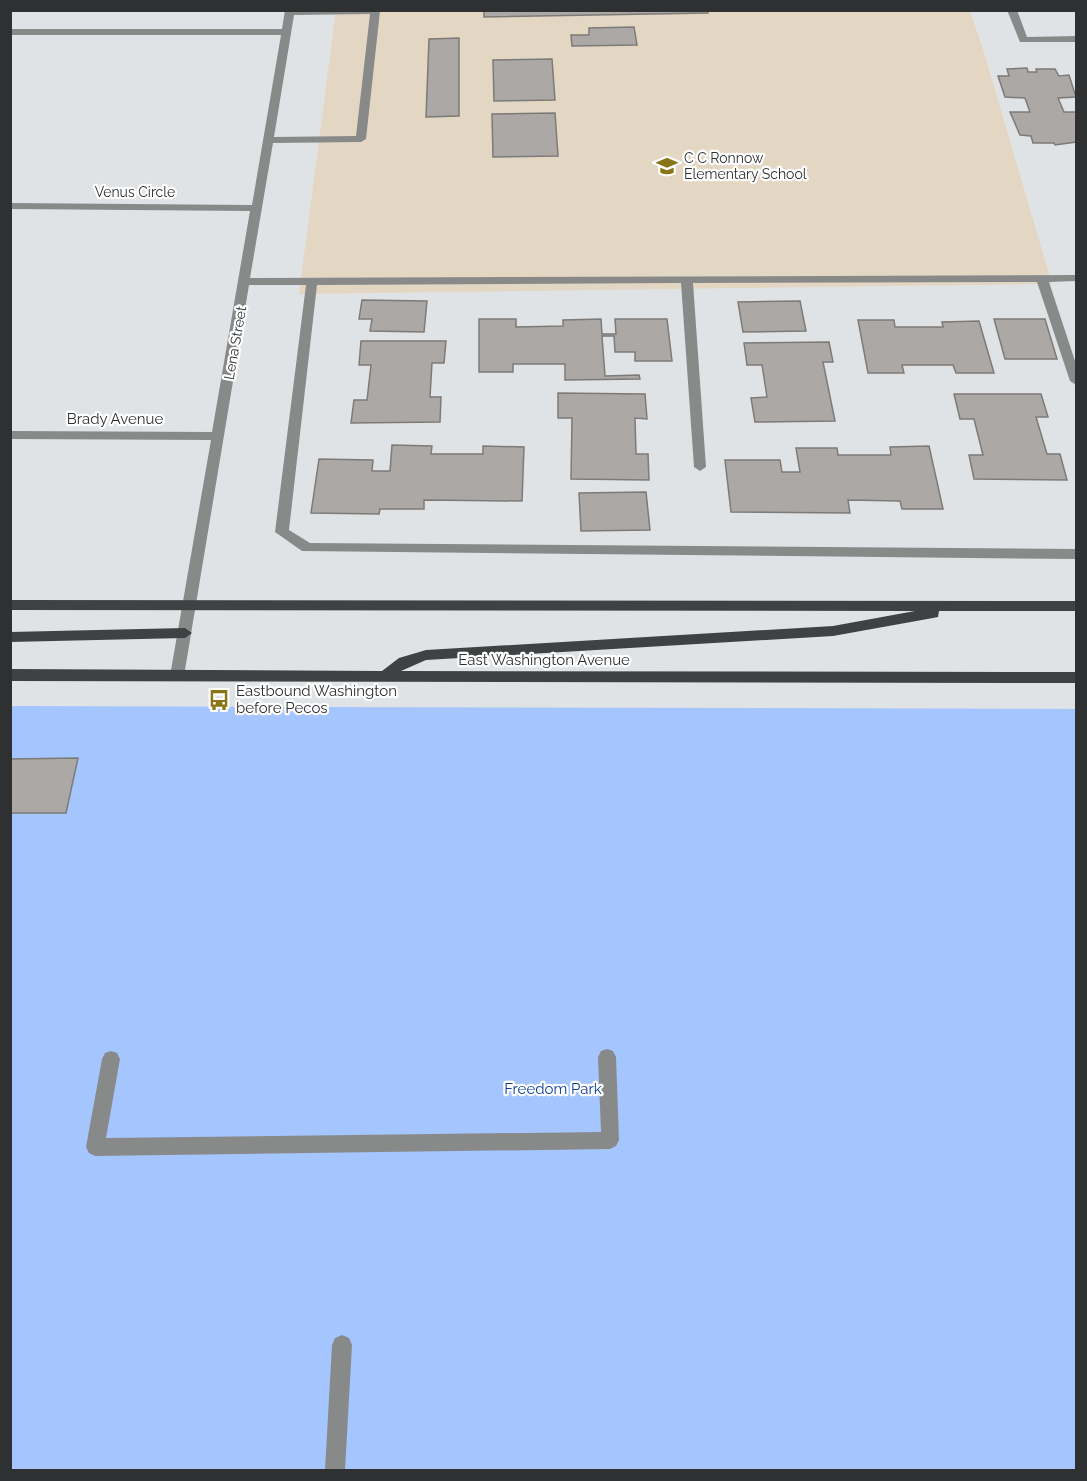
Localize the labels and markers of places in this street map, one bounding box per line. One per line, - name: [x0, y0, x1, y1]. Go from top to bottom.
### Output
- place label: C C Ronnow Elementary School: [684, 150, 807, 182]
- school or university icon: C C Ronnow Elementary School: [655, 154, 679, 178]
- place label: Eastbound Washington before Pecos: [236, 682, 397, 717]
- bus stop icon: Eastbound Washington before Pecos: [207, 688, 231, 712]

